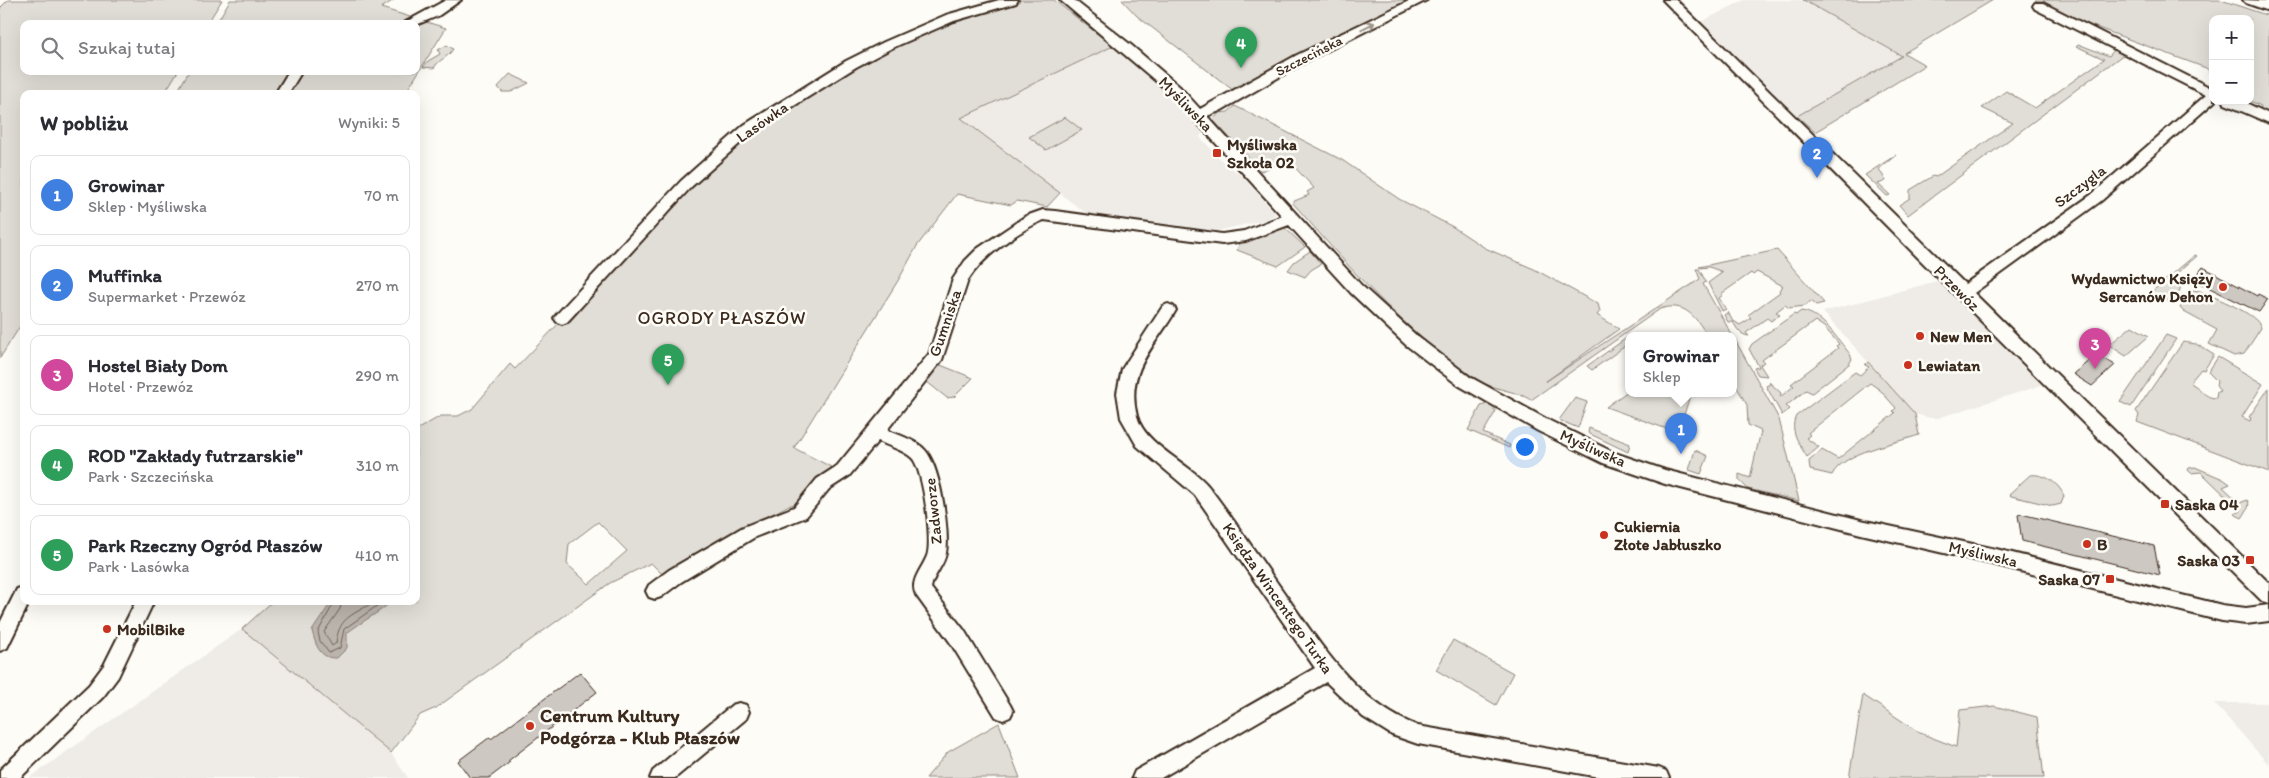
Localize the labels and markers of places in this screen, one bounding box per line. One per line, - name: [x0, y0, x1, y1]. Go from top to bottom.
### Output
- pin: 4: [1225, 27, 1257, 68]
- place label: Myśliwska Szkoła 02: [1227, 135, 1297, 172]
- pin: 2: [1801, 137, 1833, 178]
- marker: Myśliwska Szkoła 02: [1211, 147, 1223, 159]
- place label: Wydawnictwo Księży Sercanów Dehon: [2071, 269, 2214, 306]
- marker: Wydawnictwo Księży Sercanów Dehon: [2217, 281, 2229, 293]
- place label: New Men: [1930, 327, 1992, 346]
- pin: 3: [2079, 328, 2111, 369]
- marker: New Men: [1914, 330, 1926, 342]
- pin: 5: [652, 344, 684, 385]
- place label: Lewiatan: [1918, 356, 1981, 375]
- marker: Lewiatan: [1902, 359, 1914, 371]
- pin: 1: [1665, 413, 1697, 454]
- place label: Saska 04: [2175, 495, 2239, 514]
- marker: Saska 04: [2159, 498, 2171, 510]
- place label: Cukiernia Złote Jabłuszko: [1614, 517, 1721, 554]
- marker: Cukiernia Złote Jabłuszko: [1598, 529, 1610, 541]
- place label: B: [2097, 535, 2108, 554]
- marker: B: [2081, 538, 2093, 550]
- place label: Saska 03: [2177, 551, 2240, 570]
- marker: Saska 03: [2244, 554, 2256, 566]
- place label: Saska 07: [2038, 570, 2100, 589]
- marker: Saska 07: [2104, 573, 2116, 585]
- place label: MobilBike: [117, 620, 185, 639]
- marker: MobilBike: [101, 623, 113, 635]
- place label: Centrum Kultury Podgórza - Klub Płaszów: [540, 704, 740, 749]
- marker: Centrum Kultury Podgórza - Klub Płaszów: [524, 720, 536, 732]

